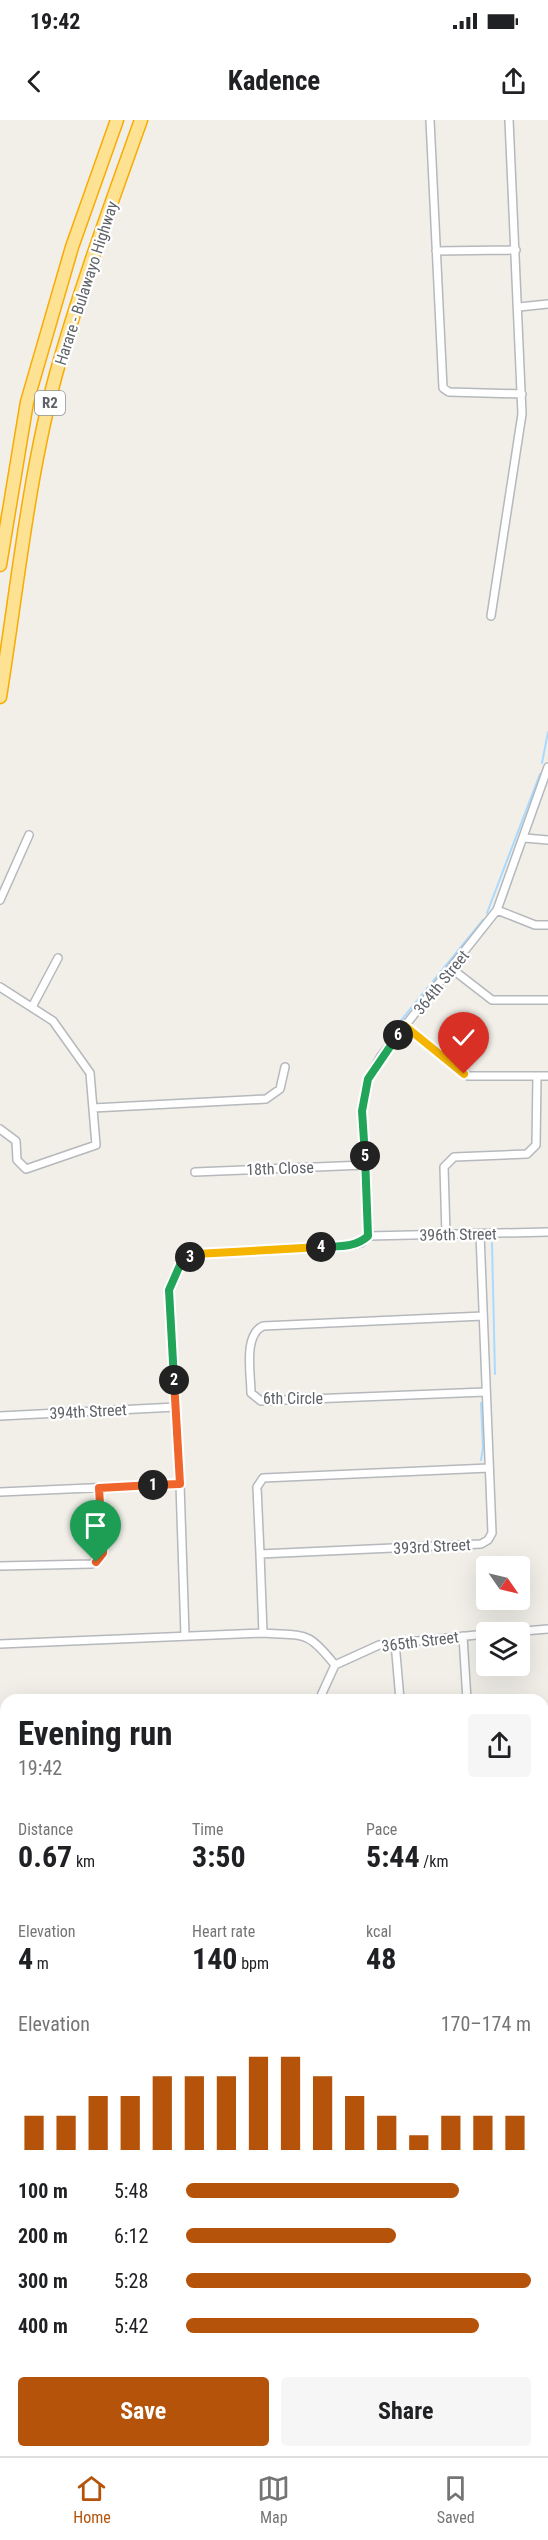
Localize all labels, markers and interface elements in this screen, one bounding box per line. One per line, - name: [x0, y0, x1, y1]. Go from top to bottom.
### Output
- text: 19:42: [30, 9, 81, 34]
- icon: back: [18, 65, 51, 98]
- text: Kadence: [228, 65, 320, 97]
- icon: share: [497, 65, 530, 98]
- street label: Harare - Bulawayo Highway: [51, 199, 122, 367]
- road number: R2: [35, 391, 65, 415]
- street label: 364th Street: [410, 946, 473, 1018]
- pin: [438, 1012, 489, 1074]
- pin: 6: [383, 1020, 413, 1050]
- icon: check: [447, 1021, 480, 1054]
- text: 6: [394, 1025, 402, 1044]
- pin: 5: [350, 1141, 380, 1171]
- text: 5: [361, 1146, 369, 1165]
- street label: 18th Close: [246, 1158, 314, 1179]
- street label: 396th Street: [419, 1224, 497, 1245]
- pin: 4: [306, 1232, 336, 1262]
- text: 4: [317, 1237, 325, 1256]
- pin: 3: [175, 1242, 205, 1272]
- text: 3: [186, 1247, 194, 1266]
- pin: 2: [159, 1365, 189, 1395]
- text: 2: [170, 1370, 178, 1389]
- street label: 6th Circle: [263, 1389, 323, 1408]
- street label: 394th Street: [49, 1400, 127, 1423]
- pin: 1: [138, 1470, 168, 1500]
- text: 1: [149, 1475, 157, 1494]
- pin: [70, 1500, 121, 1562]
- icon: arrive: [79, 1509, 112, 1542]
- street label: 393rd Street: [393, 1535, 471, 1558]
- north arrow: [476, 1556, 530, 1610]
- map controls: [476, 1556, 530, 1676]
- button: layers: [476, 1622, 530, 1676]
- street label: 365th Street: [381, 1627, 460, 1656]
- text: Evening run: [18, 1714, 173, 1753]
- button: share: [468, 1714, 531, 1777]
- text: 19:42: [18, 1756, 62, 1780]
- text: Distance: [18, 1820, 73, 1839]
- text: Time: [192, 1820, 224, 1839]
- text: Pace: [366, 1820, 397, 1839]
- text: 0.67: [18, 1839, 72, 1874]
- text: 3:50: [192, 1839, 246, 1874]
- text: 5:44: [366, 1839, 420, 1874]
- text: km: [72, 1852, 95, 1871]
- text: /km: [420, 1852, 449, 1871]
- text: Elevation: [18, 1922, 76, 1941]
- text: Heart rate: [192, 1922, 255, 1941]
- text: kcal: [366, 1922, 392, 1941]
- text: 4: [18, 1941, 33, 1976]
- text: 140: [192, 1941, 237, 1976]
- text: 48: [366, 1941, 396, 1976]
- text: m: [33, 1954, 49, 1973]
- text: bpm: [237, 1954, 269, 1973]
- text: Elevation: [18, 2012, 90, 2036]
- text: 170–174 m: [441, 2012, 531, 2036]
- text: 100 m: [18, 2179, 68, 2203]
- text: 5:48: [114, 2179, 148, 2203]
- text: 200 m: [18, 2224, 68, 2248]
- text: 6:12: [114, 2224, 148, 2248]
- text: 300 m: [18, 2269, 68, 2293]
- text: 5:28: [114, 2269, 148, 2293]
- text: 400 m: [18, 2314, 68, 2338]
- text: 5:42: [114, 2314, 148, 2338]
- button: Save: [18, 2377, 269, 2446]
- button: Share: [281, 2377, 531, 2446]
- tab: Home: [73, 2472, 111, 2527]
- tab: Map: [257, 2472, 290, 2527]
- tab: Saved: [437, 2472, 475, 2527]

